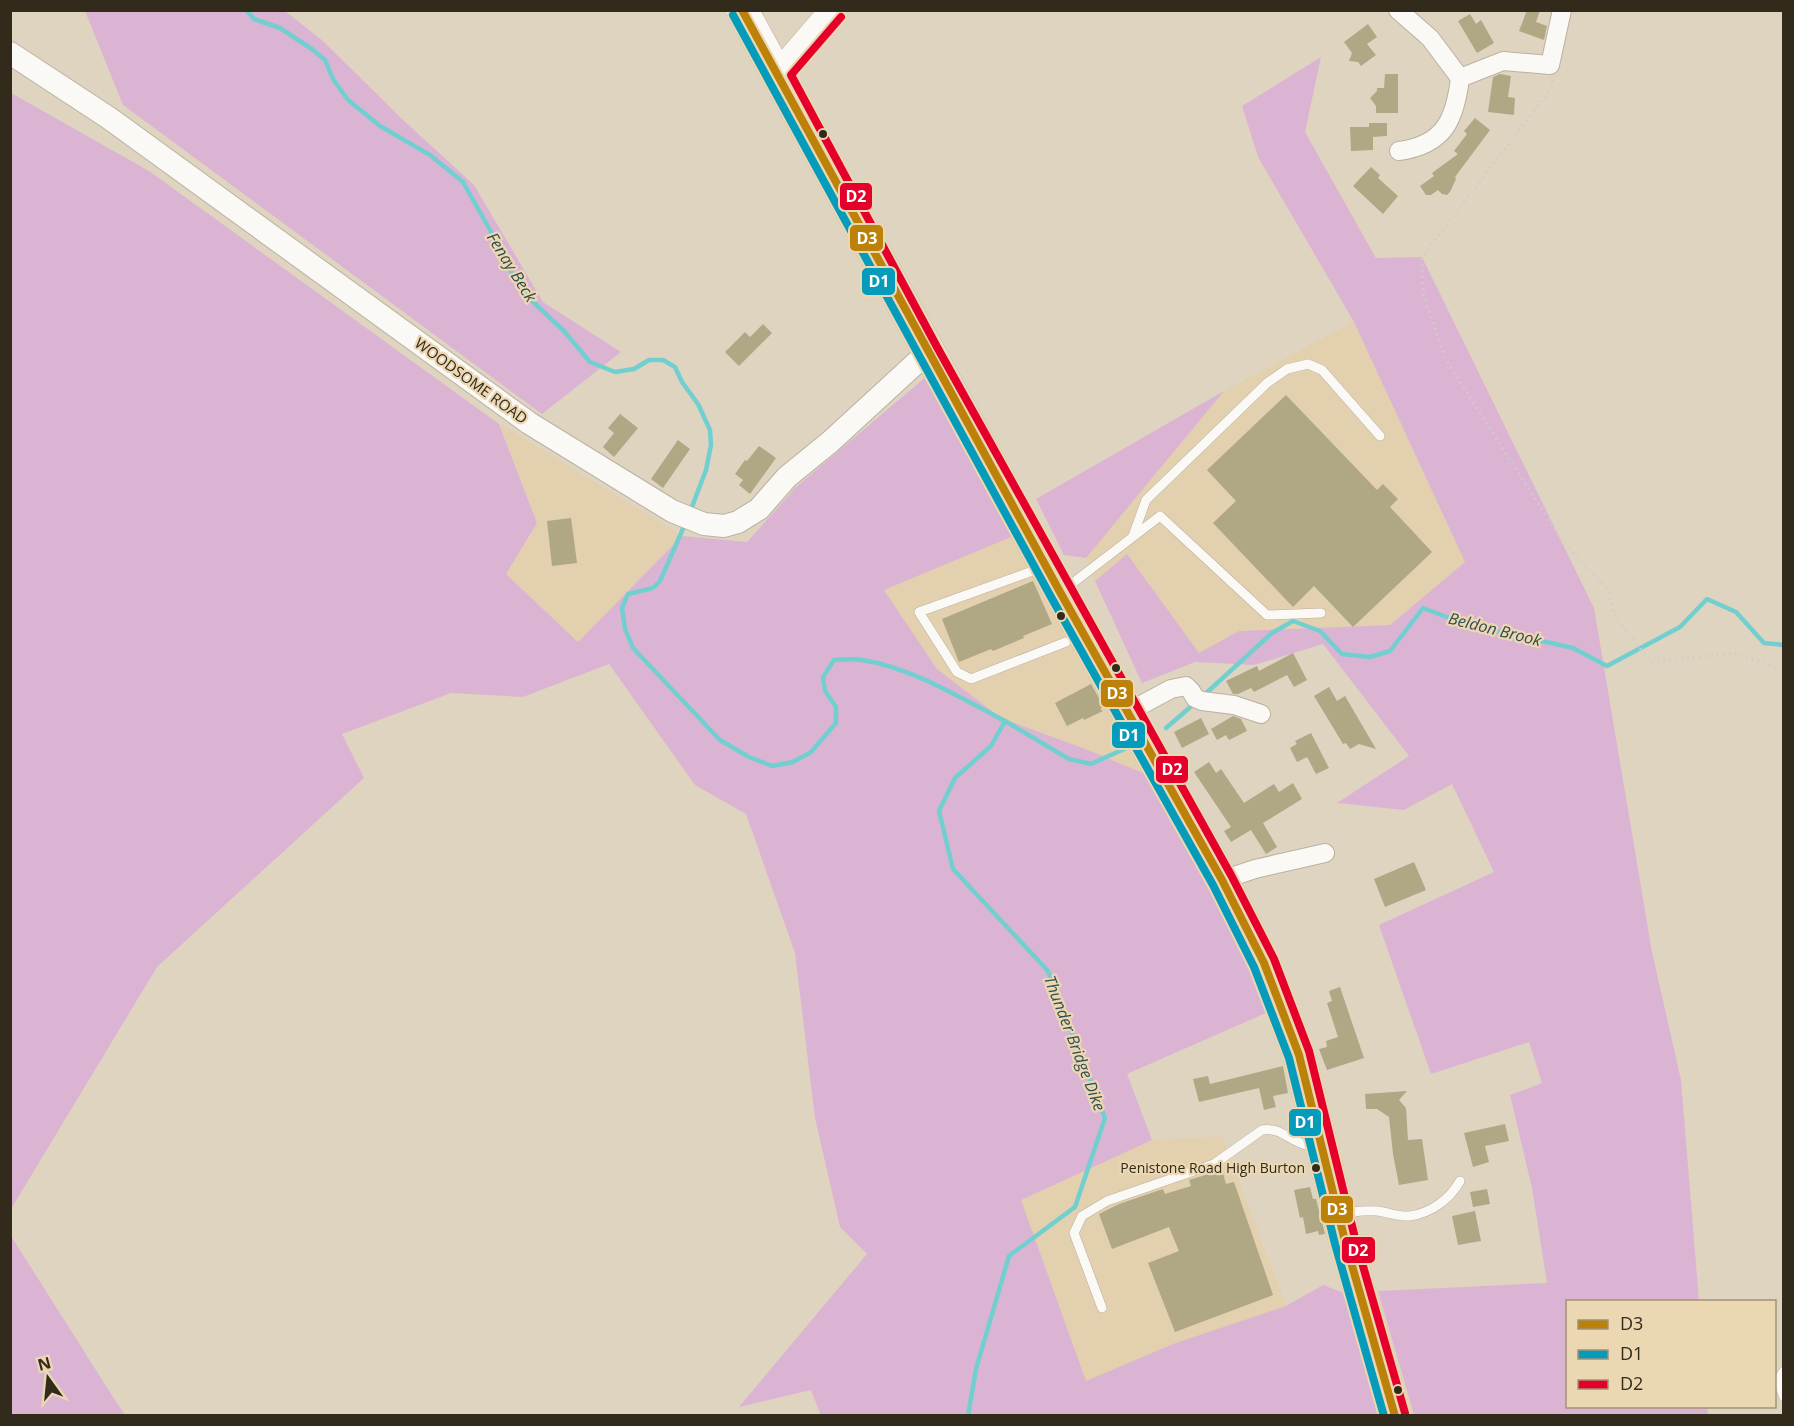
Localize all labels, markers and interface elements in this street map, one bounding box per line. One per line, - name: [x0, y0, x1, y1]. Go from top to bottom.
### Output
- unlabelled marker: [817, 128, 829, 140]
- line badge: D2: [839, 182, 873, 211]
- text: D2: [846, 185, 867, 207]
- line badge: D3: [849, 224, 884, 252]
- text: D3: [857, 227, 878, 249]
- water label: Fenay Beck: [482, 228, 543, 307]
- line badge: D1: [861, 267, 896, 296]
- text: D1: [869, 270, 890, 292]
- street label: WOODSOME ROAD: [411, 332, 532, 428]
- water label: Beldon Brook: [1446, 607, 1545, 651]
- unlabelled marker: [1055, 610, 1067, 622]
- unlabelled marker: [1110, 662, 1122, 674]
- line badge: D3: [1100, 679, 1134, 708]
- text: D3: [1107, 682, 1128, 704]
- line badge: D1: [1111, 721, 1146, 749]
- text: D1: [1119, 724, 1140, 746]
- line badge: D2: [1155, 755, 1189, 784]
- text: D2: [1162, 758, 1183, 780]
- water label: Thunder Bridge Dike: [1039, 972, 1111, 1114]
- line badge: D1: [1288, 1108, 1322, 1137]
- text: D1: [1295, 1111, 1316, 1133]
- place label: Penistone Road High Burton: [1120, 1158, 1305, 1177]
- marker: Penistone Road High Burton: [1310, 1162, 1322, 1174]
- line badge: D3: [1320, 1195, 1354, 1224]
- text: D3: [1327, 1198, 1348, 1220]
- line badge: D2: [1341, 1236, 1376, 1264]
- text: D2: [1348, 1239, 1369, 1261]
- legend: [1566, 1300, 1776, 1408]
- text: D3: [1620, 1311, 1643, 1335]
- text: D1: [1620, 1341, 1643, 1365]
- north arrow: [18, 1348, 78, 1408]
- text: N: [35, 1351, 53, 1376]
- text: D2: [1620, 1371, 1643, 1395]
- unlabelled marker: [1392, 1384, 1404, 1396]

